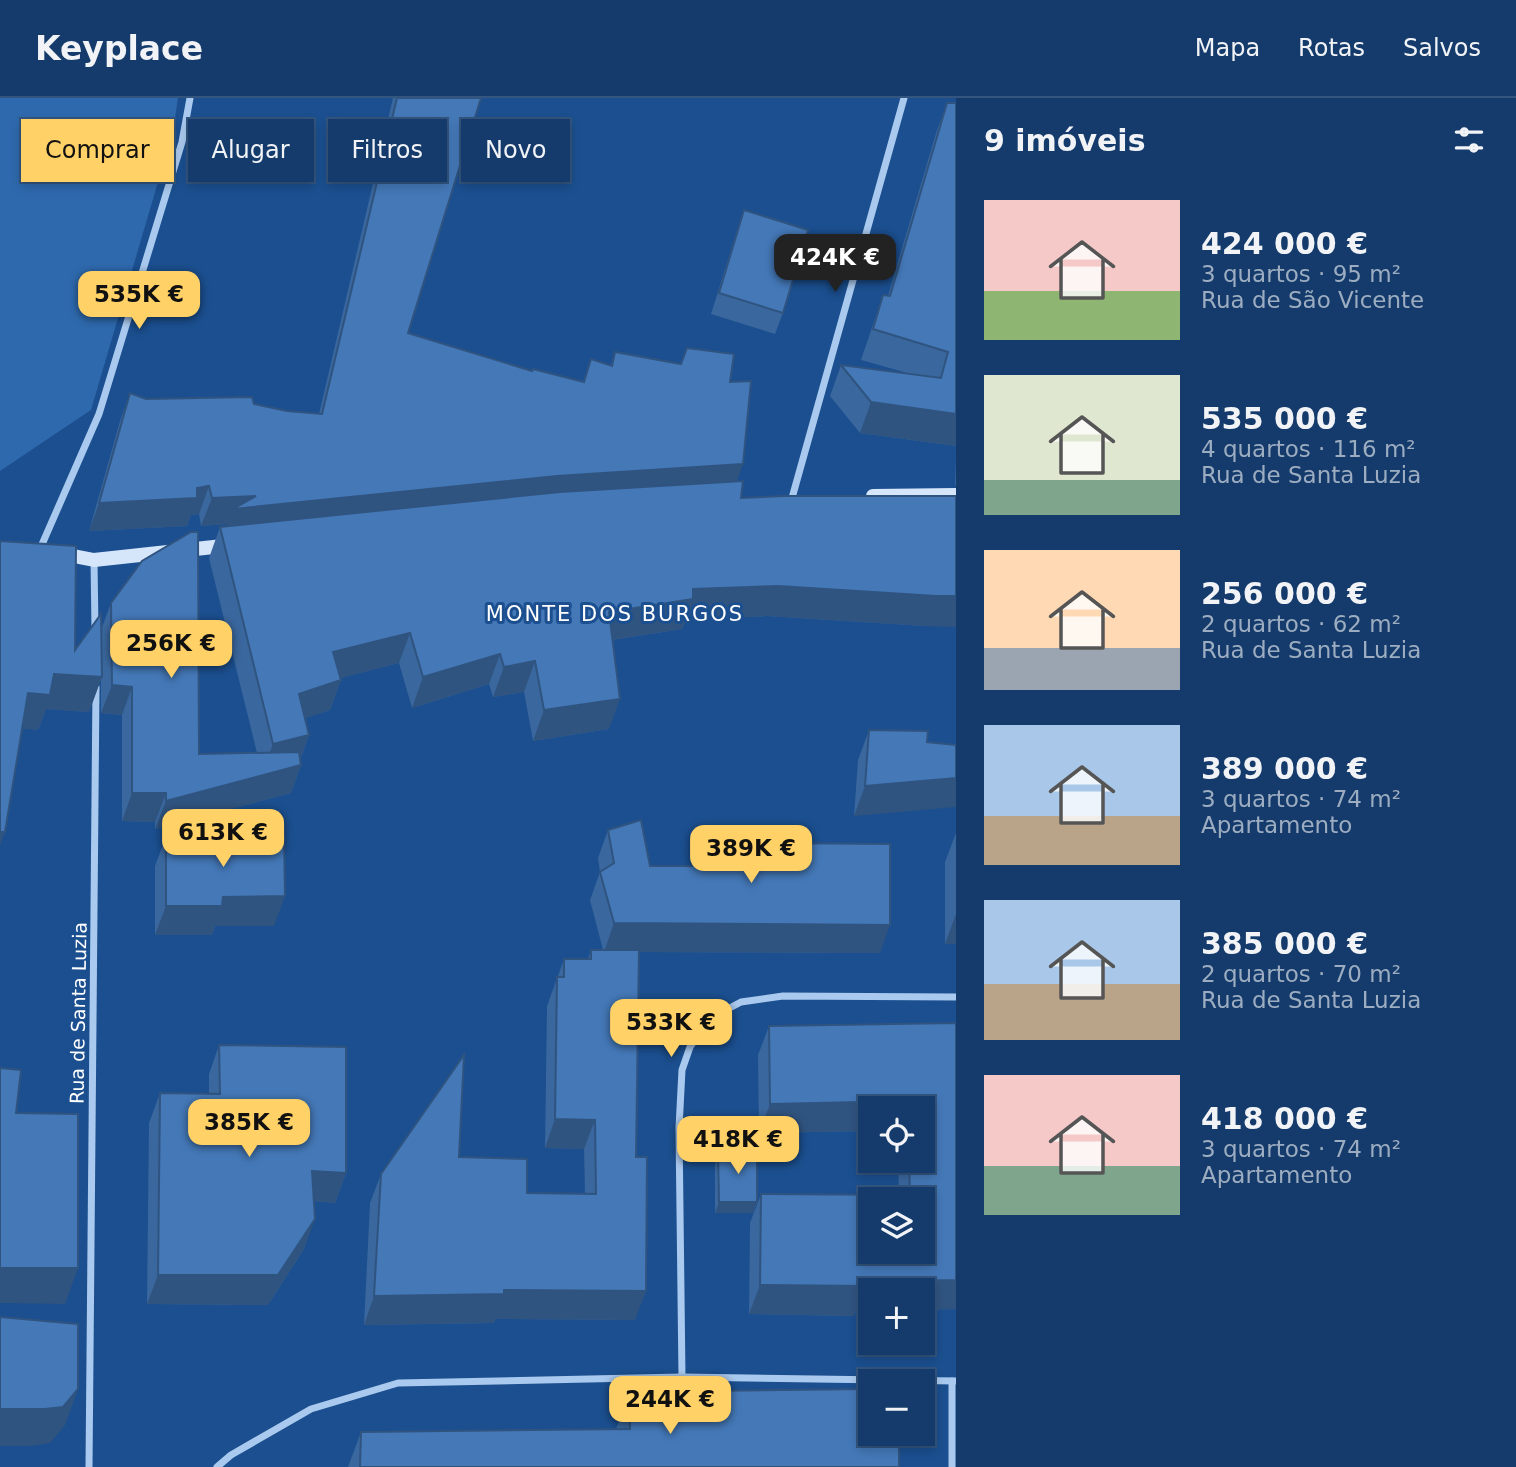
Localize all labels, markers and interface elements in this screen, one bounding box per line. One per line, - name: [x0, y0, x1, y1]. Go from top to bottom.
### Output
- text: Keyplace: [35, 29, 203, 68]
- text: Mapa: [1195, 34, 1260, 62]
- text: Rotas: [1298, 34, 1365, 62]
- text: Salvos: [1403, 34, 1481, 62]
- chip: Comprar: [21, 119, 174, 182]
- chip: Alugar: [188, 119, 314, 182]
- chip: Filtros: [328, 119, 447, 182]
- chip: Novo: [461, 119, 570, 182]
- icon: filters: [1450, 121, 1488, 159]
- text: 9 imóveis: [984, 123, 1146, 158]
- text: 424 000 €: [1201, 226, 1368, 261]
- icon: home: [1040, 228, 1124, 312]
- pin: 424K €: [778, 234, 892, 294]
- text: 424K €: [790, 244, 880, 270]
- text: 3 quartos · 95 m²: [1201, 261, 1401, 287]
- pin: 535K €: [82, 272, 196, 331]
- text: 535K €: [94, 281, 184, 307]
- text: Rua de São Vicente: [1201, 287, 1424, 313]
- text: 535 000 €: [1201, 401, 1368, 436]
- icon: home: [1040, 403, 1124, 487]
- text: 4 quartos · 116 m²: [1201, 436, 1416, 462]
- text: Rua de Santa Luzia: [1201, 462, 1421, 488]
- text: 256 000 €: [1201, 576, 1368, 611]
- icon: home: [1040, 578, 1124, 662]
- district label: MONTE DOS BURGOS: [486, 602, 744, 626]
- text: 2 quartos · 62 m²: [1201, 611, 1401, 637]
- pin: 256K €: [114, 620, 228, 680]
- text: 256K €: [126, 630, 216, 656]
- text: Rua de Santa Luzia: [1201, 637, 1421, 663]
- text: 389 000 €: [1201, 751, 1368, 786]
- icon: home: [1040, 753, 1124, 837]
- text: 3 quartos · 74 m²: [1201, 786, 1401, 812]
- pin: 613K €: [166, 810, 280, 869]
- text: Apartamento: [1201, 812, 1352, 838]
- text: 613K €: [178, 819, 268, 845]
- pin: 389K €: [694, 826, 808, 885]
- text: 389K €: [706, 835, 796, 861]
- street label: Rua de Santa Luzia: [65, 922, 91, 1104]
- text: 385 000 €: [1201, 926, 1368, 961]
- icon: home: [1040, 928, 1124, 1012]
- text: 2 quartos · 70 m²: [1201, 961, 1401, 987]
- text: Rua de Santa Luzia: [1201, 987, 1421, 1013]
- pin: 533K €: [614, 1000, 728, 1059]
- text: 533K €: [626, 1009, 716, 1035]
- map controls: [858, 1096, 935, 1446]
- button: locate: [858, 1096, 935, 1173]
- pin: 385K €: [192, 1100, 306, 1159]
- text: 418 000 €: [1201, 1101, 1368, 1136]
- icon: home: [1040, 1103, 1124, 1187]
- text: 385K €: [204, 1109, 294, 1135]
- pin: 418K €: [681, 1116, 795, 1176]
- text: 418K €: [693, 1126, 783, 1152]
- text: 3 quartos · 74 m²: [1201, 1136, 1401, 1162]
- text: Apartamento: [1201, 1162, 1352, 1188]
- button: layers: [858, 1187, 935, 1264]
- button: +: [858, 1278, 935, 1355]
- button: −: [858, 1369, 935, 1446]
- pin: 244K €: [613, 1376, 727, 1436]
- text: 244K €: [625, 1386, 715, 1412]

